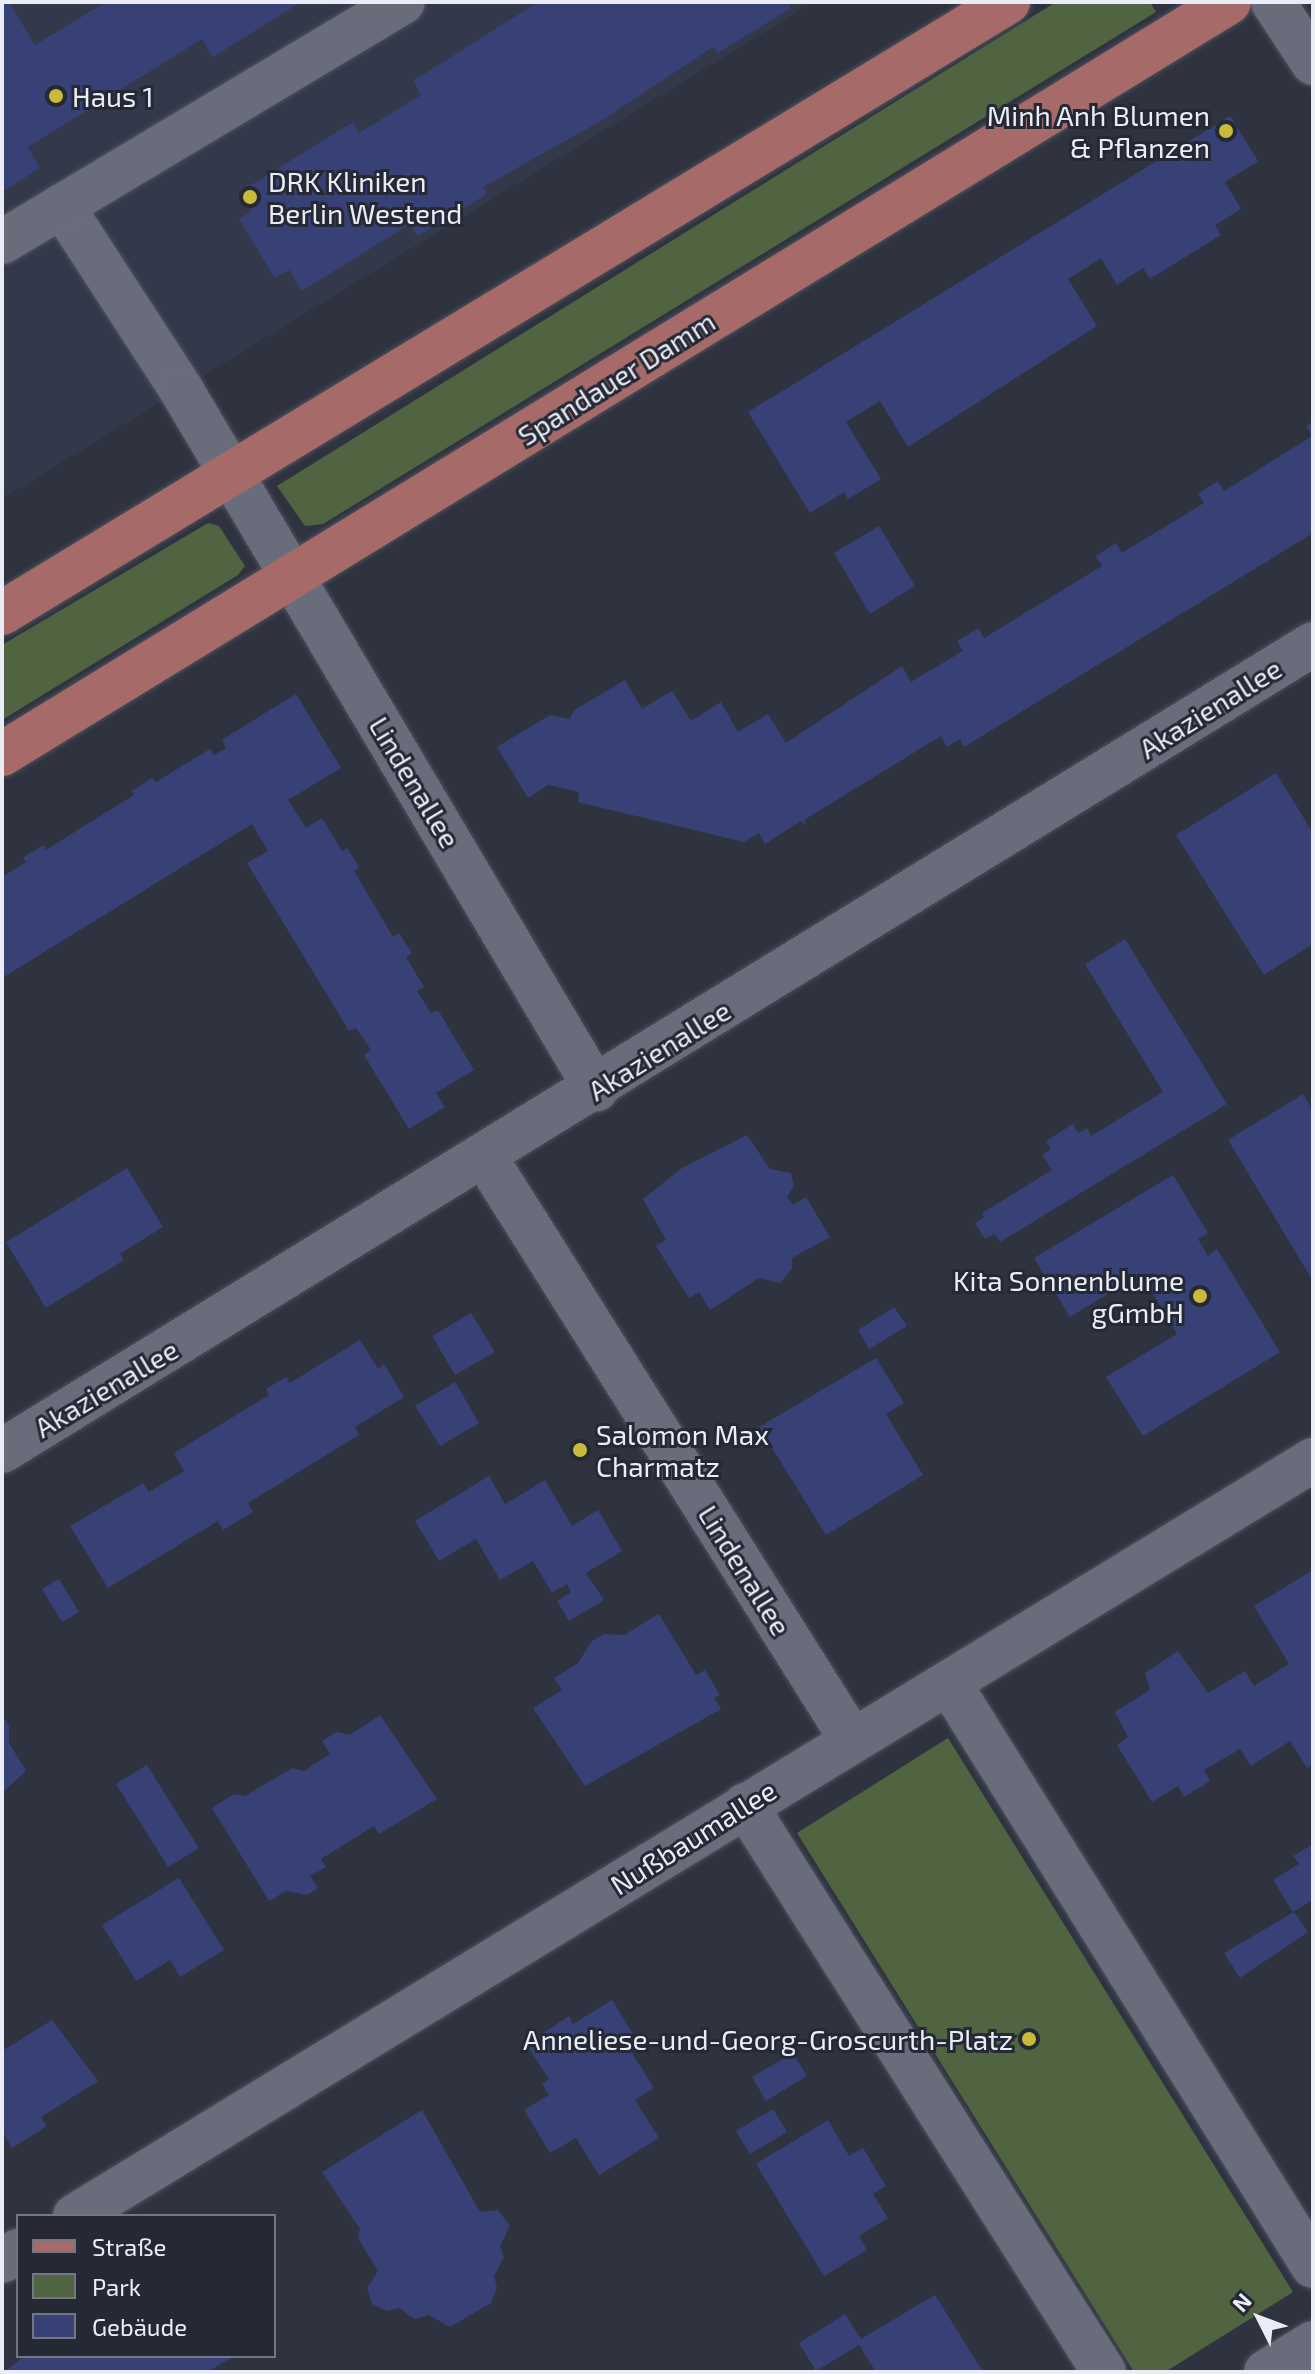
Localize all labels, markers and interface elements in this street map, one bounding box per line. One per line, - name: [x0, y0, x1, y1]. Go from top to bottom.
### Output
- place label: Haus 1: [72, 79, 154, 113]
- marker: Haus 1: [47, 87, 65, 105]
- place label: Minh Anh Blumen & Pflanzen: [986, 98, 1210, 164]
- marker: Minh Anh Blumen & Pflanzen: [1217, 122, 1235, 140]
- place label: DRK Kliniken Berlin Westend: [268, 164, 463, 230]
- marker: DRK Kliniken Berlin Westend: [239, 186, 261, 208]
- street label: Spandauer Damm: [511, 304, 721, 452]
- street label: Akazienallee: [1133, 651, 1287, 765]
- street label: Lindenallee: [363, 710, 467, 854]
- street label: Akazienallee: [582, 993, 736, 1107]
- place label: Kita Sonnenblume gGmbH: [953, 1263, 1184, 1329]
- marker: Kita Sonnenblume gGmbH: [1191, 1287, 1209, 1305]
- street label: Akazienallee: [28, 1332, 184, 1444]
- place label: Salomon Max Charmatz: [596, 1417, 769, 1483]
- marker: Salomon Max Charmatz: [571, 1441, 589, 1459]
- street label: Lindenallee: [692, 1499, 798, 1641]
- street label: Nußbaumallee: [604, 1773, 782, 1901]
- place label: Anneliese-und-Georg-Groscurth-Platz: [523, 2022, 1013, 2056]
- marker: Anneliese-und-Georg-Groscurth-Platz: [1020, 2030, 1038, 2048]
- legend: [16, 2214, 276, 2358]
- text: Straße: [92, 2232, 166, 2261]
- text: Park: [92, 2272, 141, 2301]
- north arrow: [1219, 2278, 1299, 2358]
- text: N: [1226, 2287, 1256, 2317]
- text: Gebäude: [92, 2312, 187, 2341]

